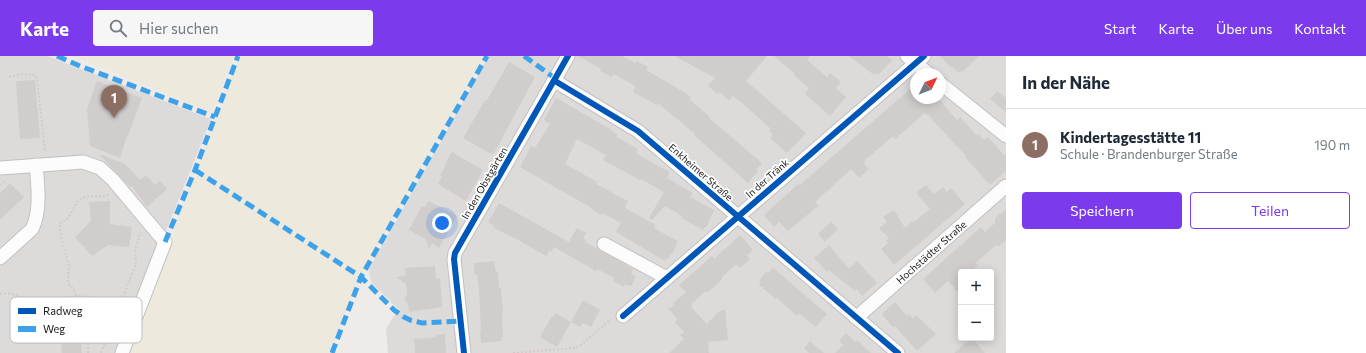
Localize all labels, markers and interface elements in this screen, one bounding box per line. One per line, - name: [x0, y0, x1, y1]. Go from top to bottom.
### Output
- search box: [93, 10, 373, 46]
- text: Karte: [20, 17, 69, 40]
- icon: search: [107, 17, 129, 39]
- text: Hier suchen: [139, 19, 219, 37]
- text: Start: [1104, 20, 1137, 37]
- text: Karte: [1159, 20, 1194, 37]
- text: Über uns: [1216, 20, 1272, 37]
- text: Kontakt: [1294, 20, 1346, 37]
- north arrow: [910, 68, 946, 104]
- text: In der Nähe: [1022, 72, 1110, 93]
- pin: 1: [101, 85, 127, 118]
- text: Kindertagesstätte 11: [1060, 128, 1201, 146]
- text: 1: [1032, 137, 1038, 153]
- text: 190 m: [1314, 137, 1350, 153]
- street label: Enkheimer Straße: [667, 141, 735, 203]
- street label: In den Obstgärten: [458, 145, 510, 221]
- text: Schule · Brandenburger Straße: [1060, 146, 1238, 162]
- street label: In der Tränk: [743, 156, 791, 200]
- button: Speichern: [1022, 192, 1182, 229]
- button: Teilen: [1190, 192, 1350, 229]
- your location: [432, 213, 452, 233]
- street label: Hochstädter Straße: [894, 218, 969, 286]
- map controls: [958, 269, 994, 341]
- button: +: [958, 269, 994, 305]
- legend: [10, 297, 142, 343]
- text: Radweg: [43, 304, 83, 317]
- button: −: [958, 305, 994, 341]
- text: Weg: [43, 322, 65, 335]

